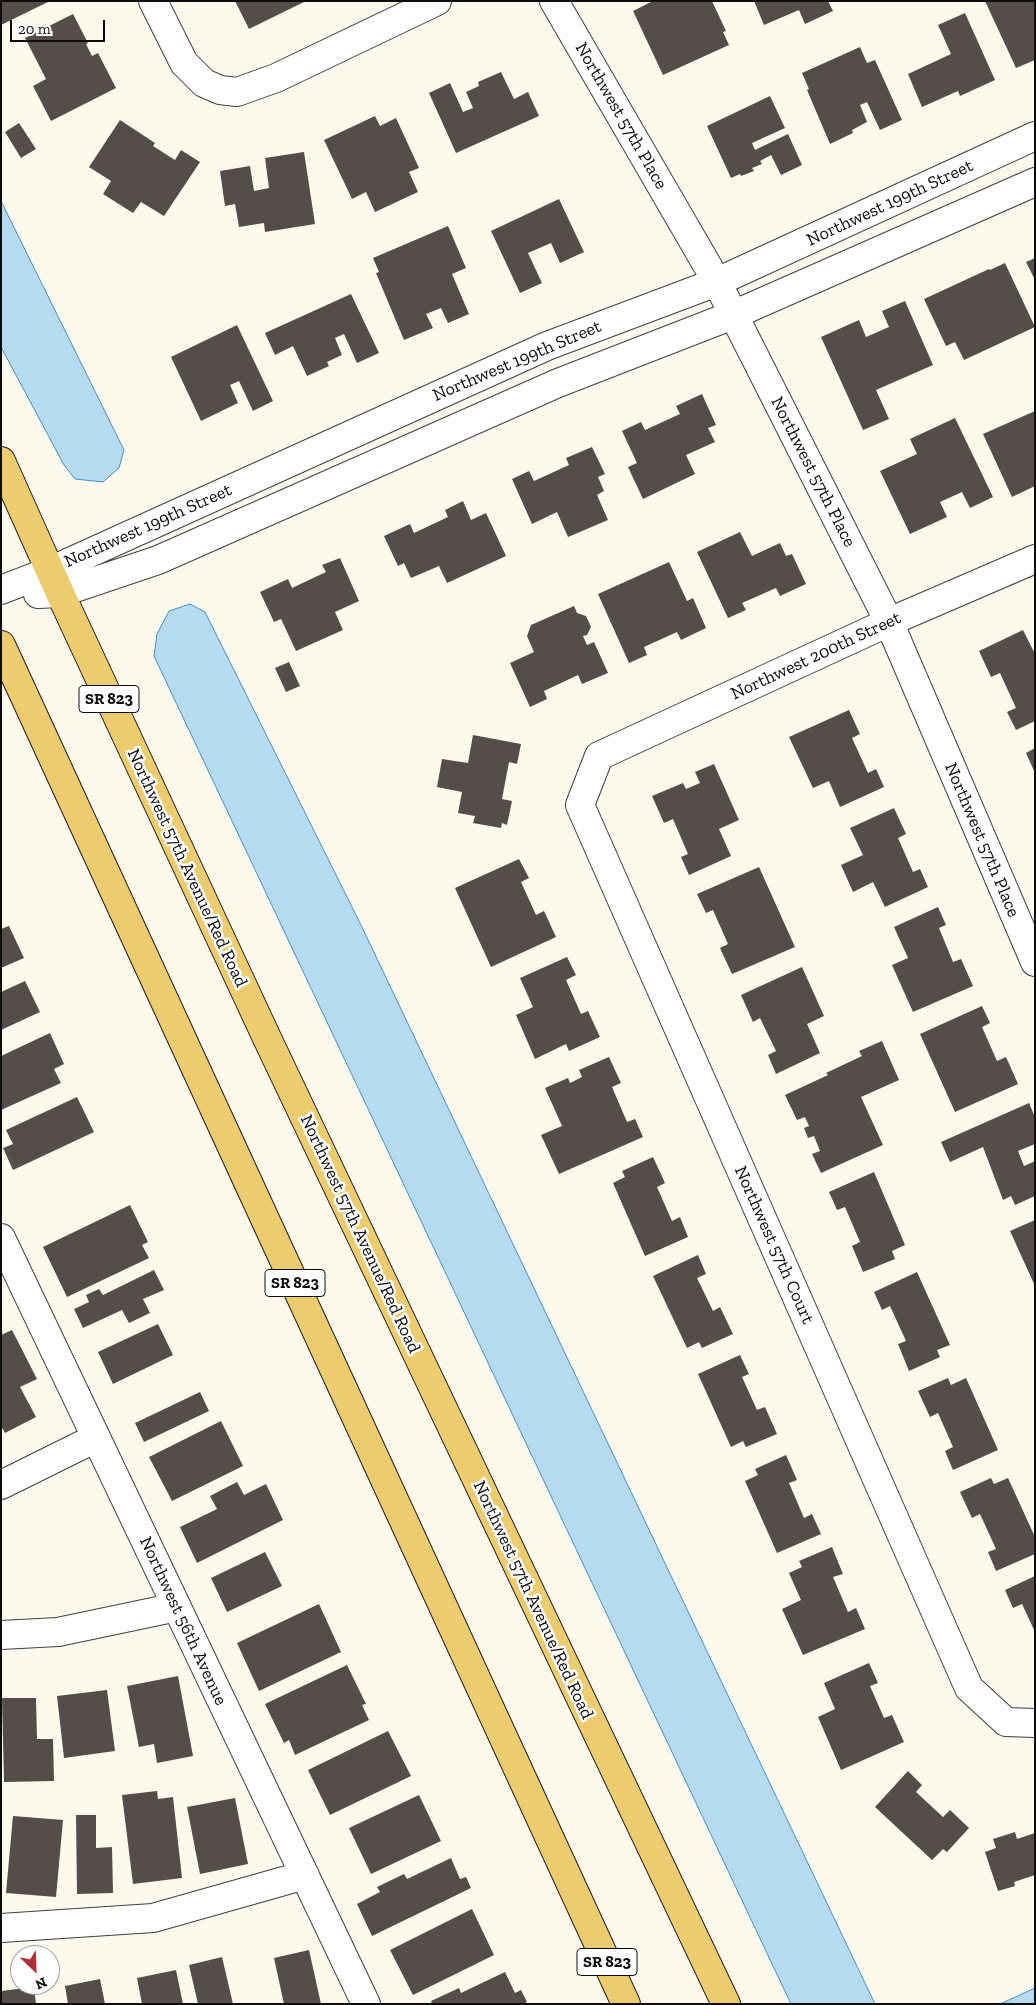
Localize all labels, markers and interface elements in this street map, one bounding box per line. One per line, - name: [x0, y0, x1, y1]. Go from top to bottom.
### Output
- scale bar: [12, 10, 108, 42]
- text: 20 m: [18, 20, 51, 38]
- street label: Northwest 57th Place: [570, 39, 672, 193]
- street label: Northwest 199th Street: [803, 155, 977, 251]
- street label: Northwest 199th Street: [429, 316, 605, 406]
- street label: Northwest 57th Place: [766, 393, 860, 551]
- street label: Northwest 199th Street: [61, 479, 235, 573]
- street label: Northwest 200th Street: [728, 607, 904, 705]
- road number: SR 823: [79, 686, 139, 712]
- street label: Northwest 57th Avenue/Red Road: [122, 745, 252, 991]
- street label: Northwest 57th Place: [940, 759, 1024, 921]
- street label: Northwest 57th Avenue/Red Road: [295, 1111, 425, 1357]
- street label: Northwest 57th Court: [729, 1163, 819, 1327]
- road number: SR 823: [265, 1270, 325, 1296]
- street label: Northwest 57th Avenue/Red Road: [468, 1477, 598, 1723]
- street label: Northwest 56th Avenue: [134, 1533, 232, 1709]
- north arrow: [10, 1945, 60, 1995]
- road number: SR 823: [577, 1948, 637, 1975]
- text: N: [33, 1973, 49, 1993]

